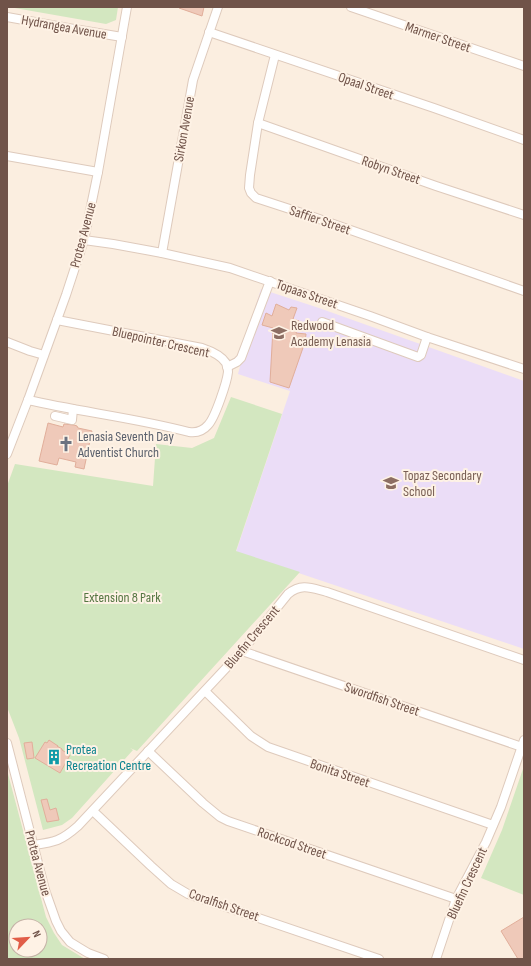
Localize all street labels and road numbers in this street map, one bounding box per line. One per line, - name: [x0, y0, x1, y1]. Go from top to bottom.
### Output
- street label: Hydrangea Avenue: [20, 11, 108, 43]
- street label: Marmer Street: [403, 18, 473, 56]
- street label: Opaal Street: [336, 69, 396, 103]
- street label: Sirkon Avenue: [170, 95, 198, 163]
- street label: Robyn Street: [359, 152, 423, 188]
- street label: Protea Avenue: [66, 200, 100, 270]
- street label: Saffier Street: [287, 202, 353, 238]
- street label: Topaas Street: [274, 276, 340, 312]
- street label: Bluepointer Crescent: [111, 323, 211, 361]
- street label: Bluefin Crescent: [221, 602, 283, 672]
- street label: Swordfish Street: [342, 678, 422, 720]
- street label: Bonita Street: [308, 755, 372, 791]
- street label: Rockcod Street: [255, 823, 329, 863]
- street label: Protea Avenue: [21, 828, 55, 898]
- street label: Bluefin Crescent: [443, 844, 491, 922]
- street label: Coralfish Street: [187, 885, 261, 925]

